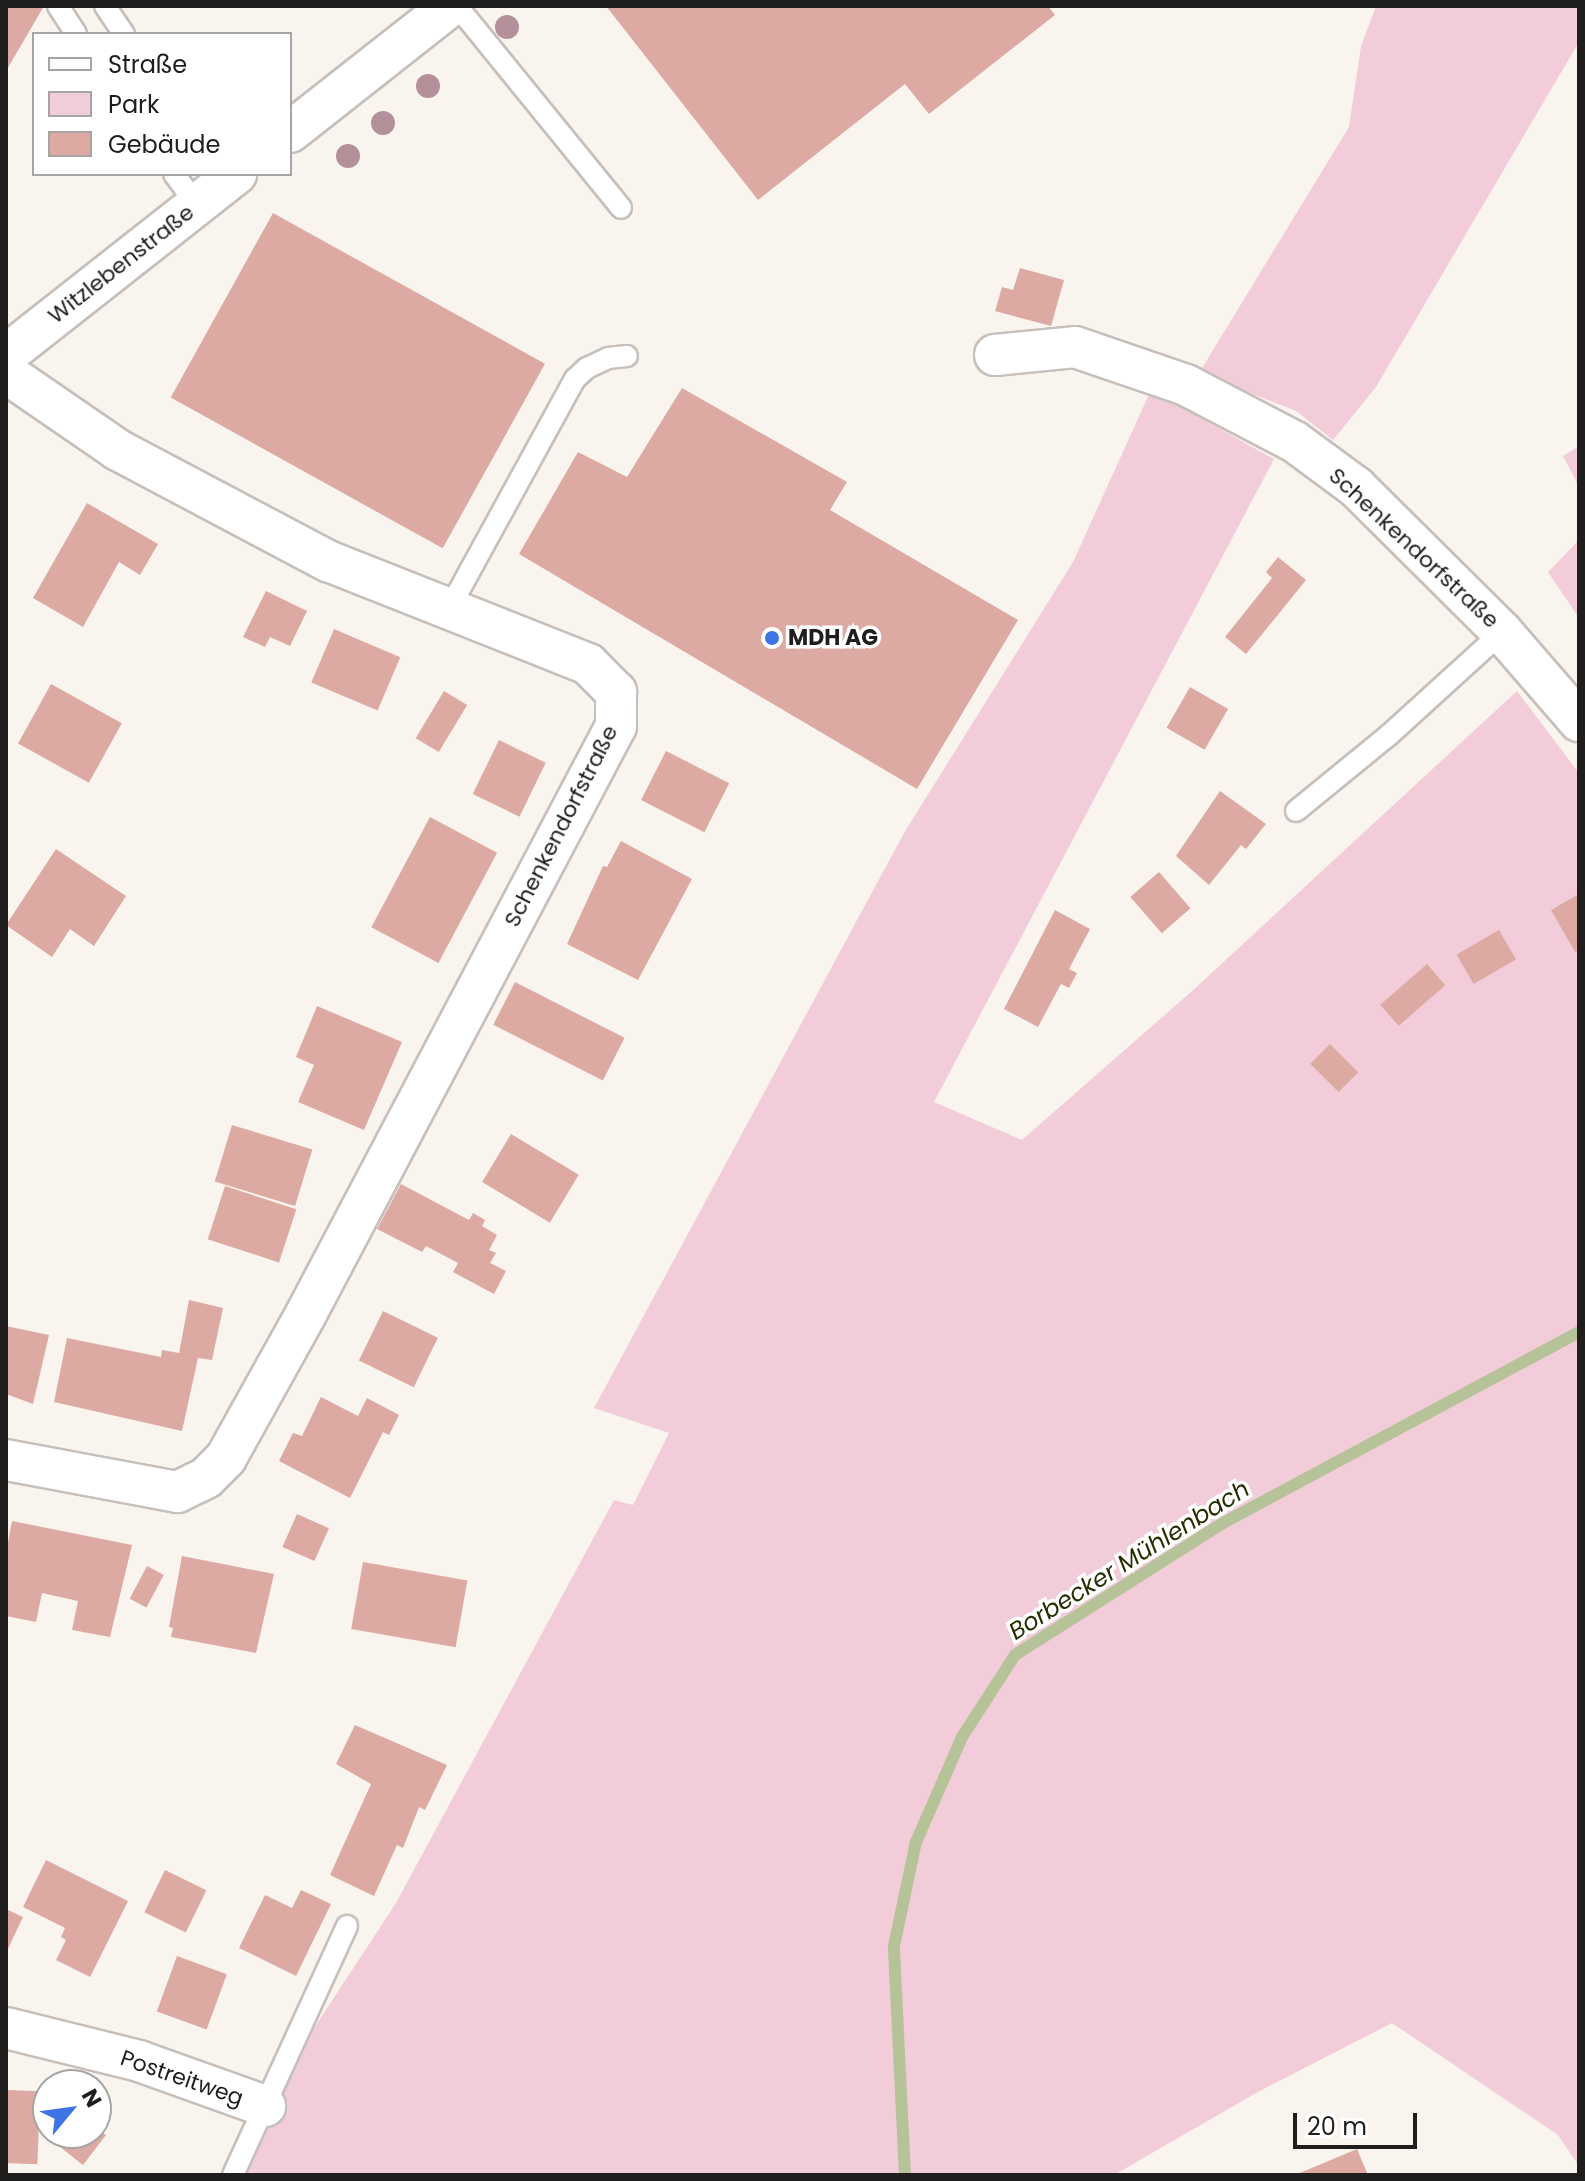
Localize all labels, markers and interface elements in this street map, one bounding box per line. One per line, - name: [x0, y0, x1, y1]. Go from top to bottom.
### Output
- legend: [32, 32, 292, 176]
- text: Straße: [108, 48, 187, 81]
- text: Park: [108, 88, 159, 121]
- text: Gebäude: [108, 128, 220, 161]
- street label: Witzlebenstraße: [43, 199, 199, 329]
- street label: Schenkendorfstraße: [1324, 462, 1504, 634]
- place label: MDH AG: [788, 625, 878, 651]
- marker: MDH AG: [763, 629, 781, 647]
- street label: Schenkendorfstraße: [499, 721, 623, 931]
- water label: Borbecker Mühlenbach: [1004, 1474, 1254, 1646]
- street label: Postreitweg: [117, 2045, 247, 2111]
- north arrow: [32, 2069, 112, 2149]
- text: N: [74, 2083, 109, 2113]
- scale bar: [1297, 2097, 1421, 2147]
- text: 20 m: [1307, 2110, 1367, 2143]

